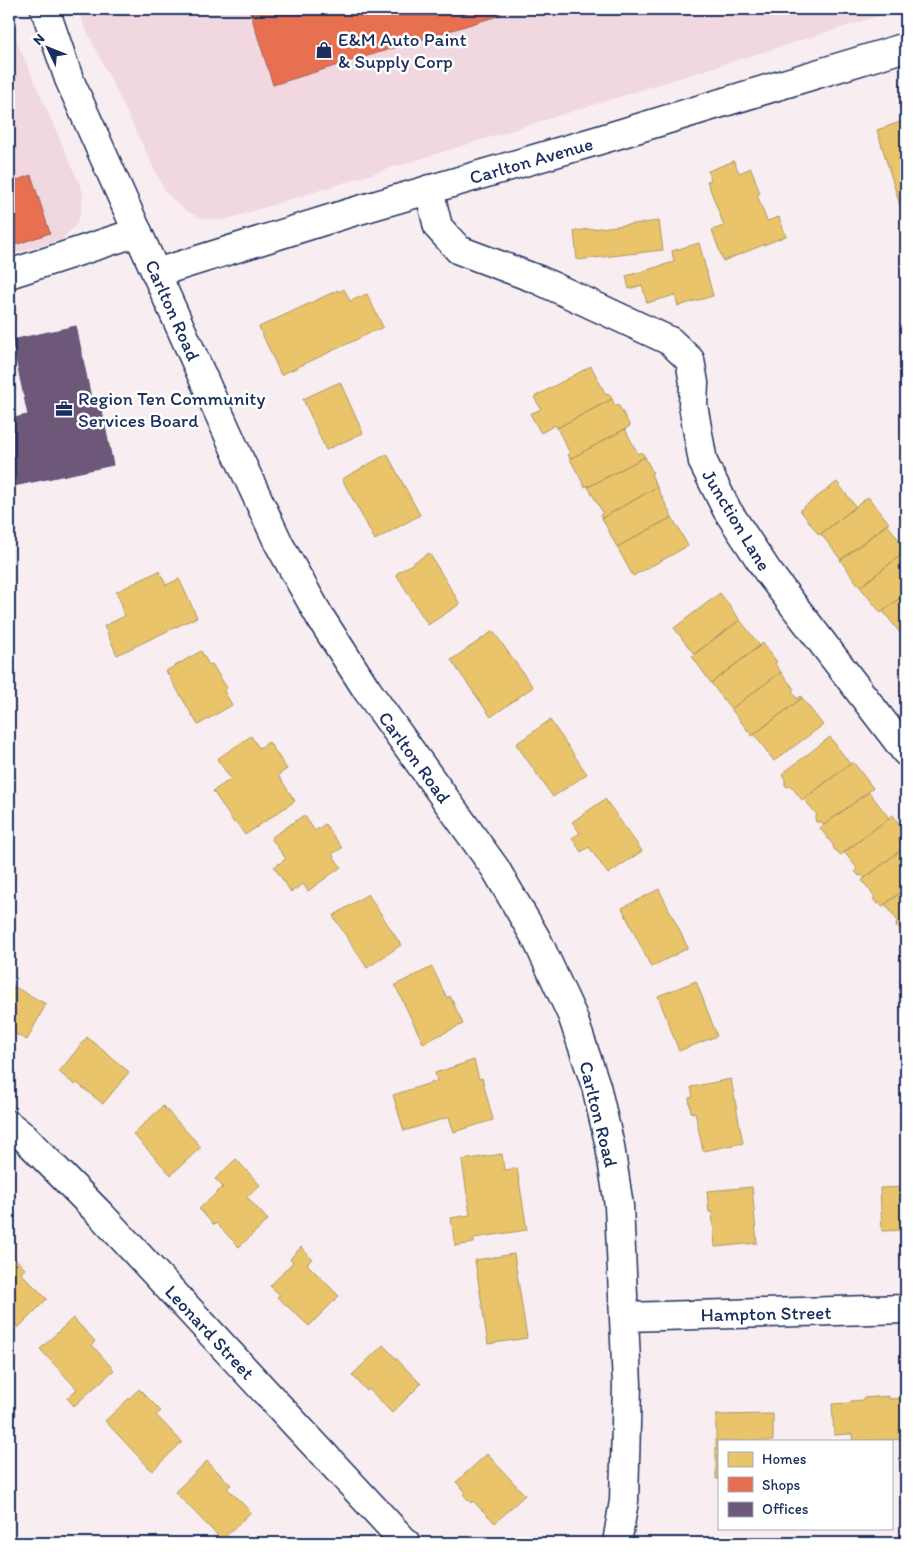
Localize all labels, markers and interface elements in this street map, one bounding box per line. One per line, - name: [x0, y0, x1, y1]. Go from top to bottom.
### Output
- north arrow: [22, 22, 72, 72]
- place label: E&M Auto Paint & Supply Corp: [338, 28, 467, 73]
- text: N: [29, 30, 48, 49]
- shop icon: E&M Auto Paint & Supply Corp: [314, 40, 334, 60]
- street label: Carlton Avenue: [467, 132, 595, 189]
- street label: Carlton Road: [140, 256, 205, 364]
- place label: Region Ten Community Services Board: [78, 387, 265, 432]
- office icon: Region Ten Community Services Board: [54, 399, 74, 419]
- street label: Junction Lane: [697, 465, 776, 575]
- street label: Carlton Road: [374, 707, 456, 808]
- street label: Carlton Road: [574, 1059, 623, 1169]
- street label: Leonard Street: [160, 1280, 259, 1384]
- street label: Hampton Street: [700, 1301, 832, 1326]
- legend: [718, 1440, 892, 1530]
- text: Homes: [762, 1450, 807, 1468]
- text: Shops: [762, 1476, 801, 1494]
- text: Offices: [762, 1500, 809, 1518]

